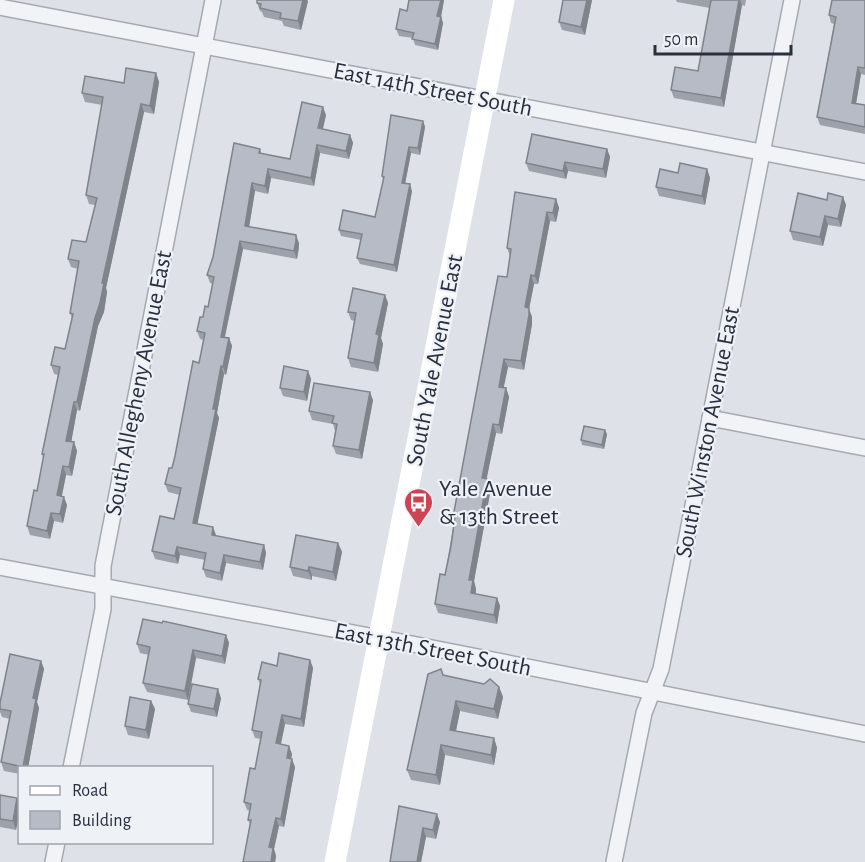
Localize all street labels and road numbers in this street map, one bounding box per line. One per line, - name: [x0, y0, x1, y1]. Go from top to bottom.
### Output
- street label: East 14th Street South: [331, 59, 534, 121]
- street label: South Allegheny Avenue East: [101, 248, 177, 518]
- street label: South Yale Avenue East: [403, 252, 467, 468]
- street label: South Winston Avenue East: [672, 304, 744, 560]
- street label: East 13th Street South: [332, 619, 533, 681]

